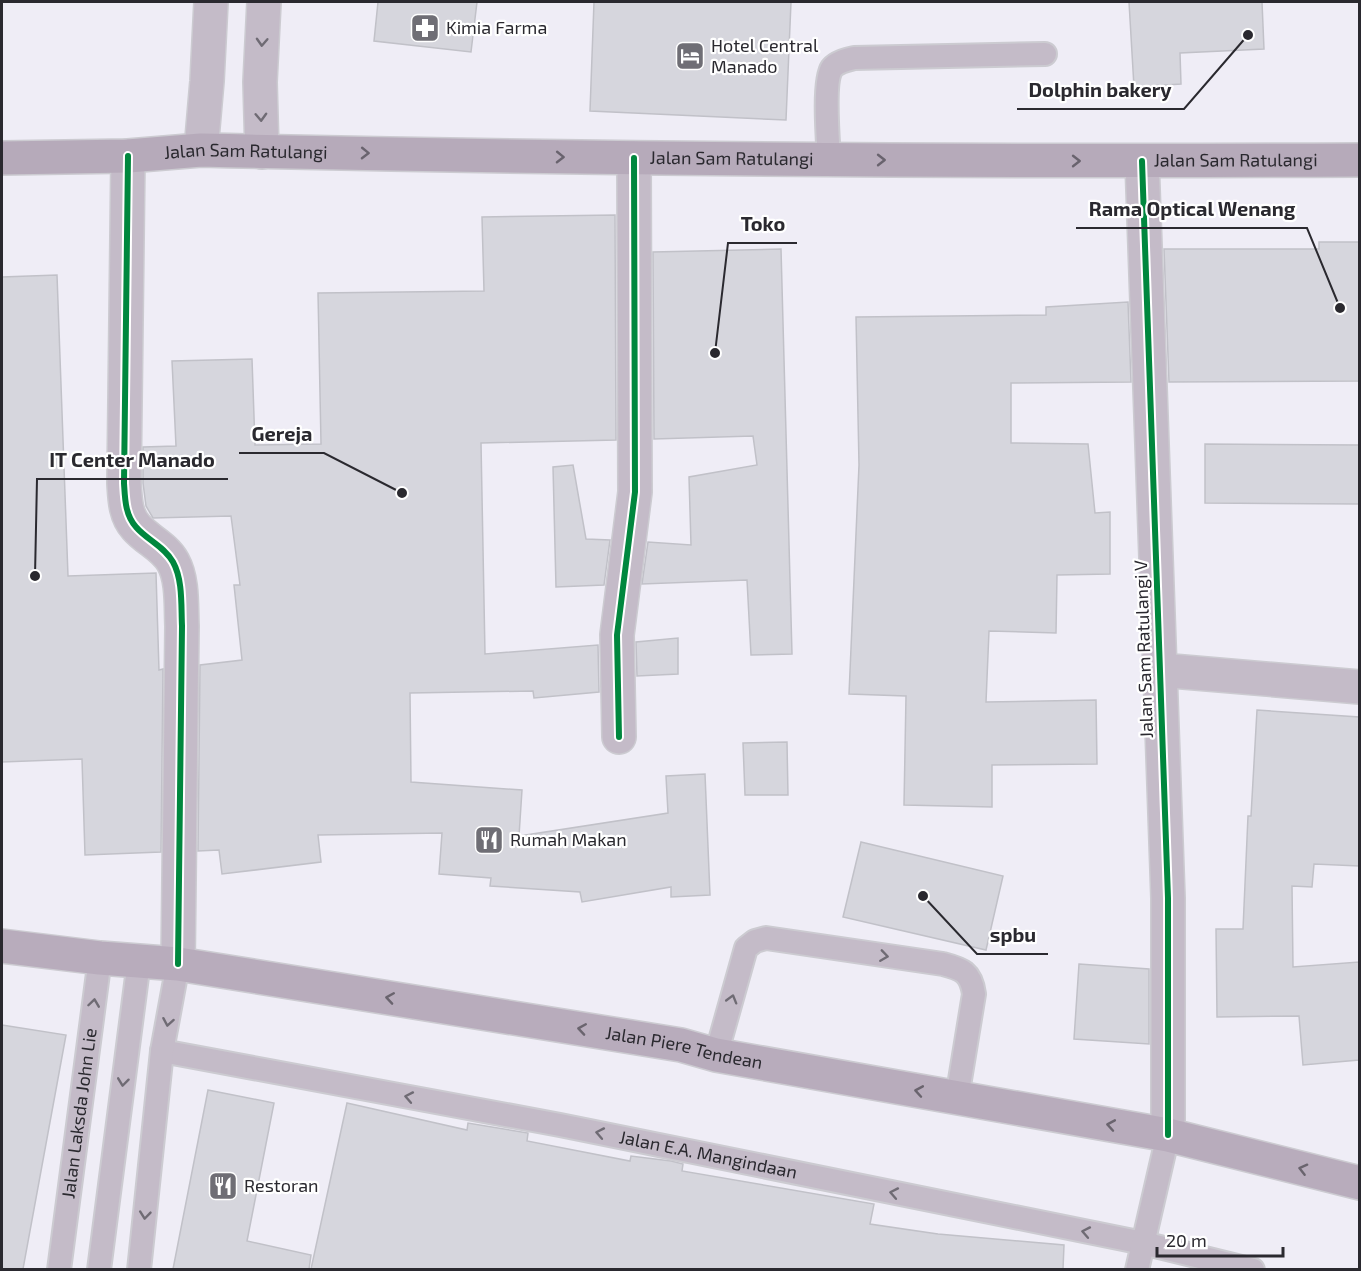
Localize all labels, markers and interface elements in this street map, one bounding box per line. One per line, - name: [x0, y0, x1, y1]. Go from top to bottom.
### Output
- pharmacy icon: Kimia Farma: [409, 12, 441, 44]
- place label: Kimia Farma: [446, 16, 547, 38]
- place label: Hotel Central Manado: [711, 34, 819, 77]
- one-way arrow: [256, 37, 269, 46]
- hotel icon: Hotel Central Manado: [674, 40, 706, 72]
- callout: Dolphin bakery: [1017, 71, 1184, 109]
- text: Dolphin bakery: [1028, 77, 1172, 102]
- one-way arrow: [255, 112, 268, 121]
- street label: Jalan Sam Ratulangi: [163, 138, 328, 163]
- street label: Jalan Sam Ratulangi: [650, 146, 814, 169]
- one-way arrow: [360, 147, 369, 159]
- street label: Jalan Sam Ratulangi: [1154, 148, 1318, 171]
- one-way arrow: [555, 150, 564, 163]
- one-way arrow: [877, 154, 886, 166]
- one-way arrow: [1072, 155, 1081, 167]
- callout: Rama Optical Wenang: [1076, 190, 1307, 228]
- text: Rama Optical Wenang: [1089, 196, 1296, 220]
- callout: Toko: [728, 205, 797, 243]
- text: Toko: [741, 211, 785, 235]
- callout: Gereja: [239, 415, 324, 453]
- text: Gereja: [252, 421, 312, 445]
- callout: IT Center Manado: [37, 441, 228, 479]
- text: IT Center Manado: [49, 447, 215, 471]
- street label: Jalan Sam Ratulangi V: [1129, 560, 1157, 739]
- restaurant icon: Rumah Makan: [473, 824, 505, 856]
- place label: Rumah Makan: [510, 828, 627, 850]
- callout: spbu: [977, 916, 1048, 954]
- text: spbu: [990, 922, 1036, 946]
- one-way arrow: [879, 949, 888, 961]
- one-way arrow: [385, 993, 395, 1005]
- one-way arrow: [724, 994, 737, 1004]
- one-way arrow: [88, 999, 100, 1008]
- one-way arrow: [162, 1017, 175, 1027]
- street label: Jalan Piere Tendean: [604, 1021, 764, 1073]
- one-way arrow: [578, 1023, 588, 1036]
- street label: Jalan Laksda John Lie: [56, 1027, 101, 1200]
- one-way arrow: [118, 1077, 130, 1086]
- one-way arrow: [914, 1085, 924, 1098]
- one-way arrow: [404, 1091, 414, 1104]
- one-way arrow: [1106, 1119, 1116, 1132]
- street label: Jalan E.A. Mangindaan: [617, 1125, 799, 1183]
- one-way arrow: [596, 1128, 606, 1141]
- one-way arrow: [1298, 1163, 1308, 1176]
- restaurant icon: Restoran: [207, 1170, 239, 1202]
- place label: Restoran: [244, 1174, 318, 1196]
- one-way arrow: [890, 1187, 900, 1200]
- one-way arrow: [139, 1211, 152, 1220]
- scale bar: [1157, 1220, 1283, 1258]
- one-way arrow: [1081, 1226, 1091, 1239]
- text: 20 m: [1166, 1229, 1207, 1251]

